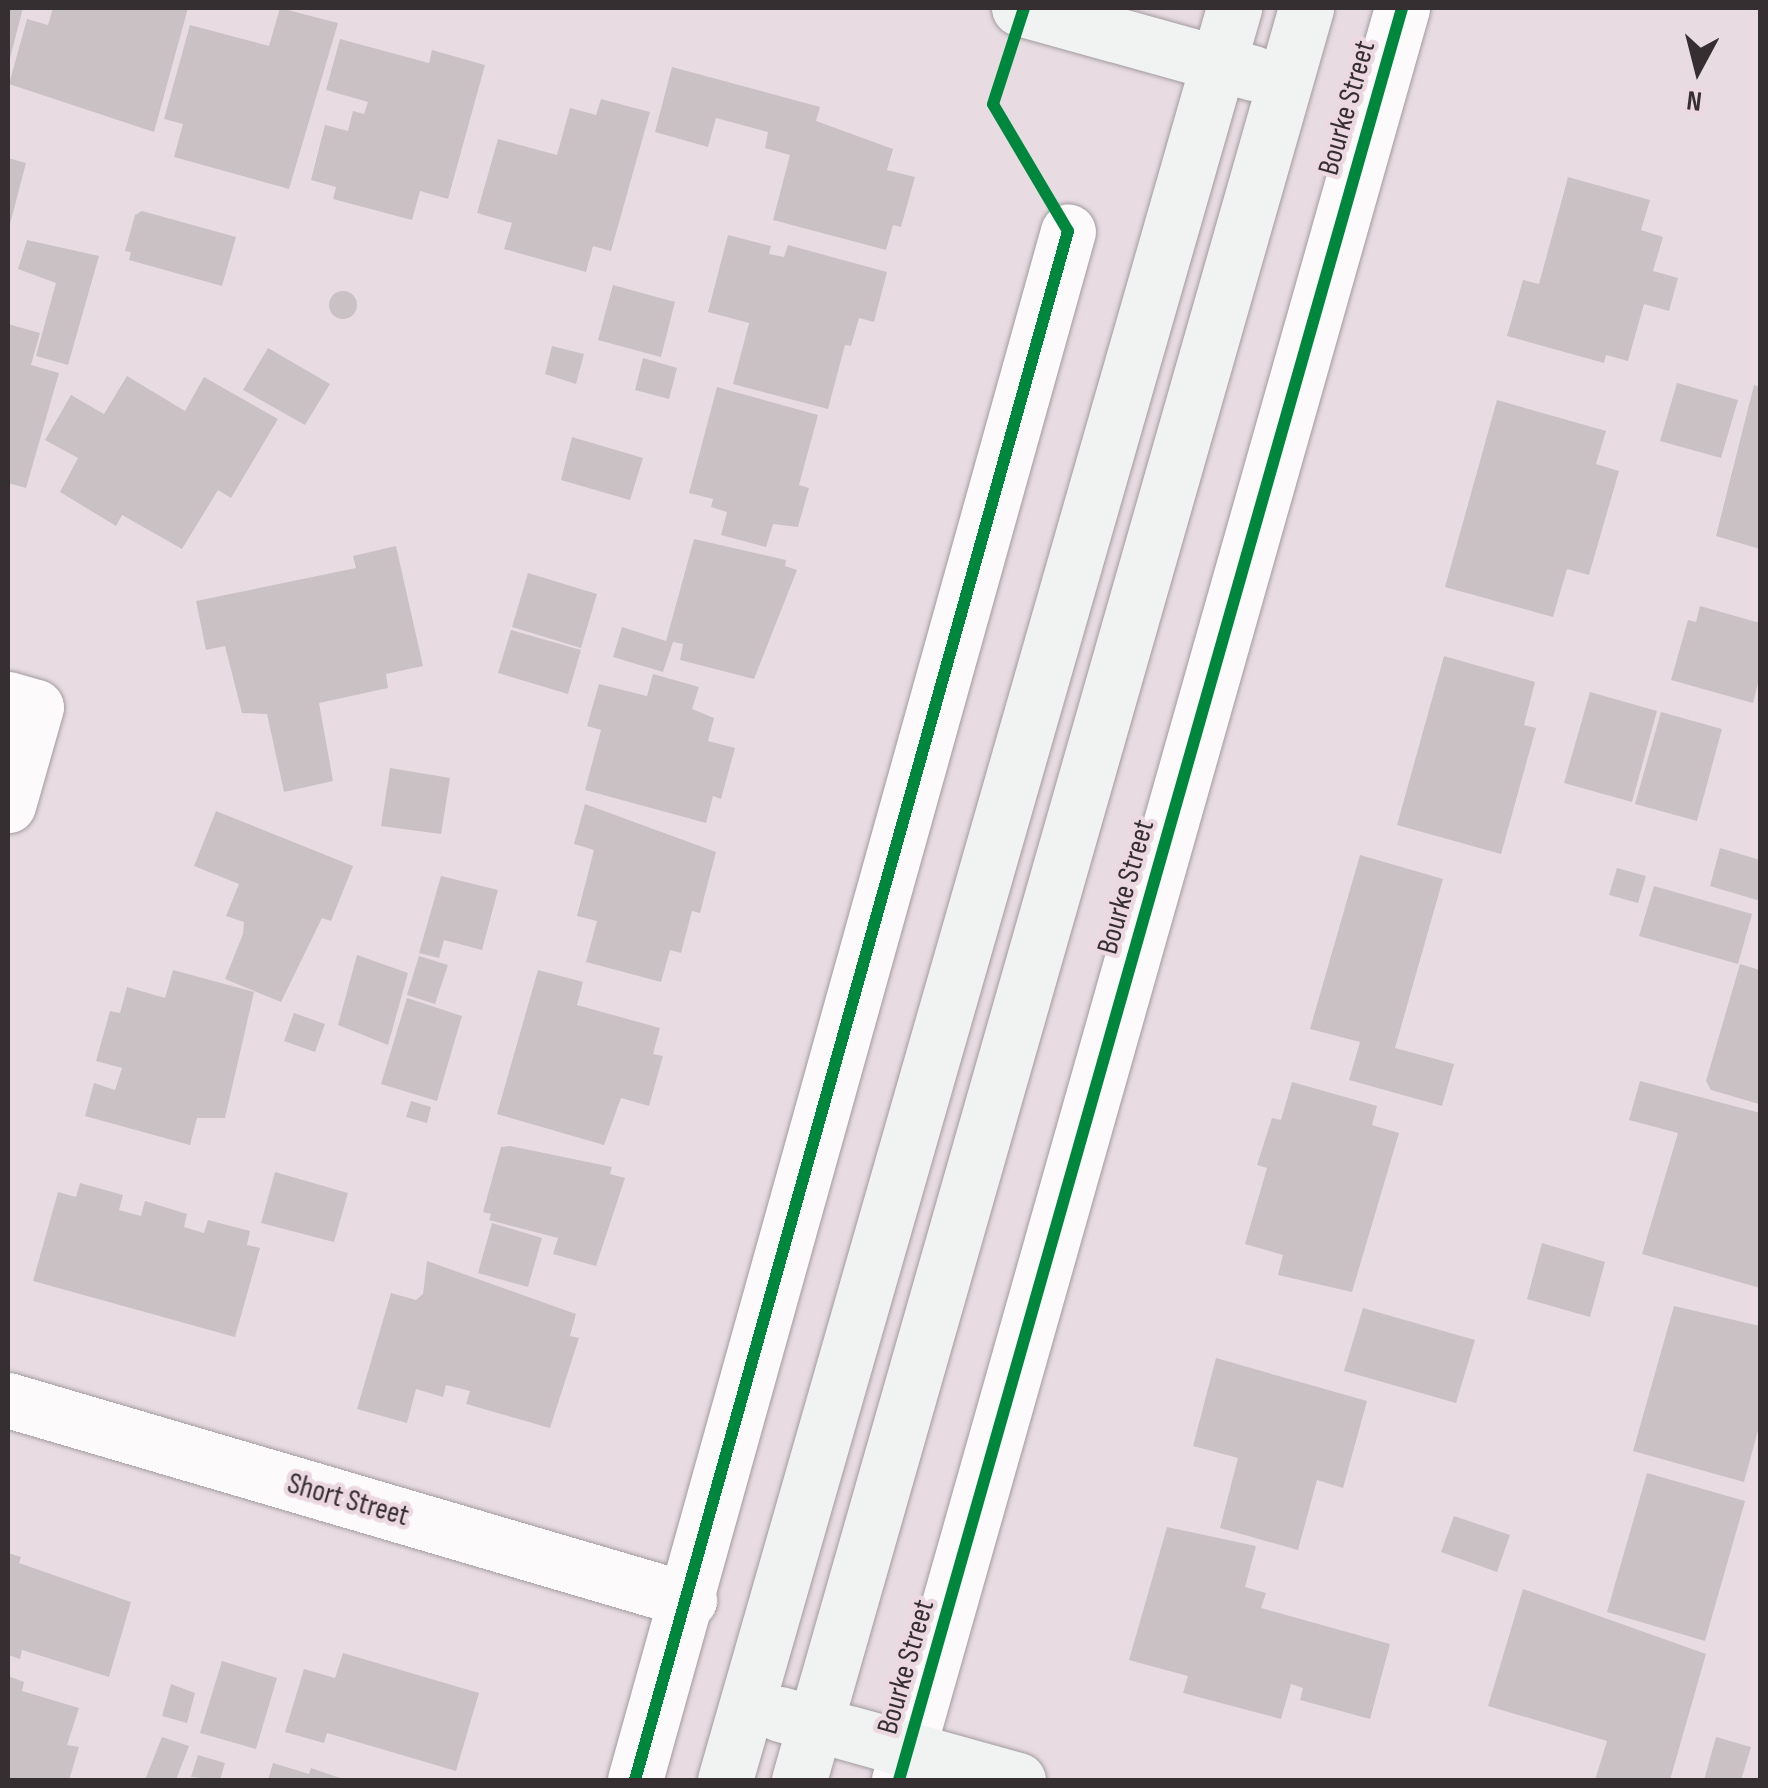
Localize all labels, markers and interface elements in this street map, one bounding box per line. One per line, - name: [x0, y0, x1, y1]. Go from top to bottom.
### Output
- north arrow: [1648, 20, 1748, 120]
- street label: Bourke Street: [1311, 37, 1383, 179]
- text: N: [1685, 83, 1704, 118]
- street label: Bourke Street: [1090, 816, 1162, 958]
- street label: Short Street: [283, 1466, 413, 1534]
- street label: Bourke Street: [870, 1596, 942, 1738]

